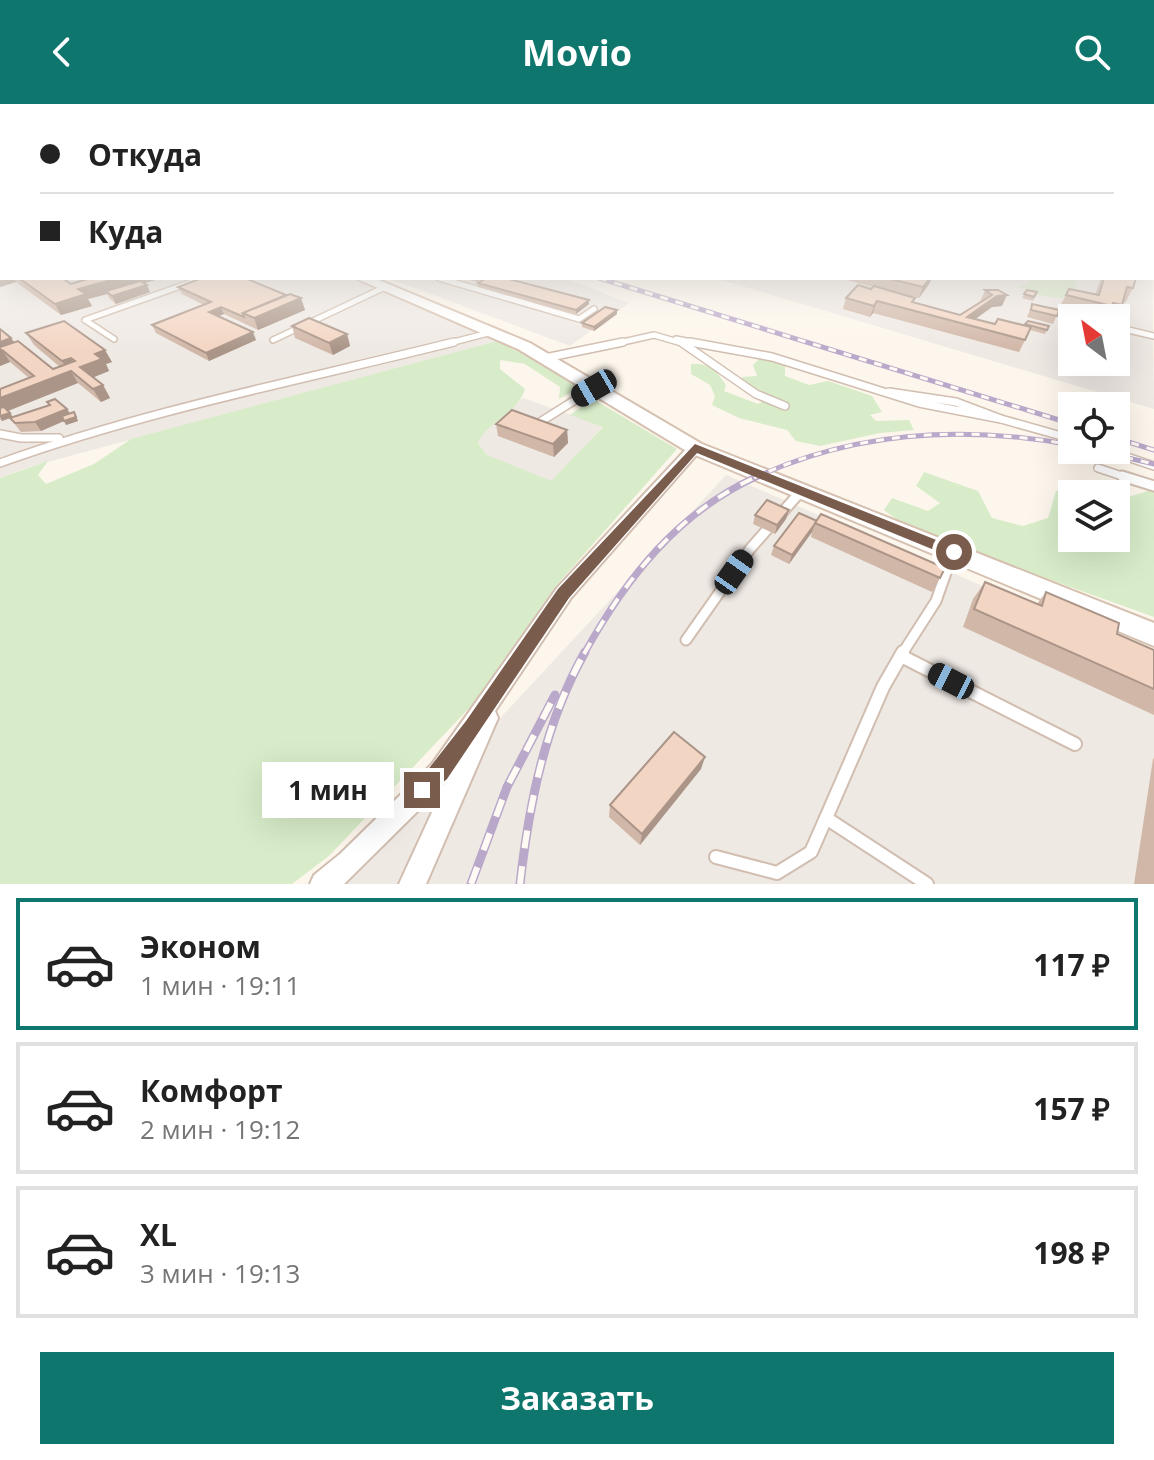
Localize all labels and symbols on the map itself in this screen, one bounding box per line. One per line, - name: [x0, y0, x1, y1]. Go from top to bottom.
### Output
- north arrow: [1058, 304, 1130, 376]
- car: [567, 366, 621, 410]
- route start: [936, 534, 972, 570]
- car: [710, 545, 758, 599]
- car: [924, 659, 978, 703]
- callout: 1 мин: [262, 762, 394, 818]
- route end: [404, 772, 440, 808]

